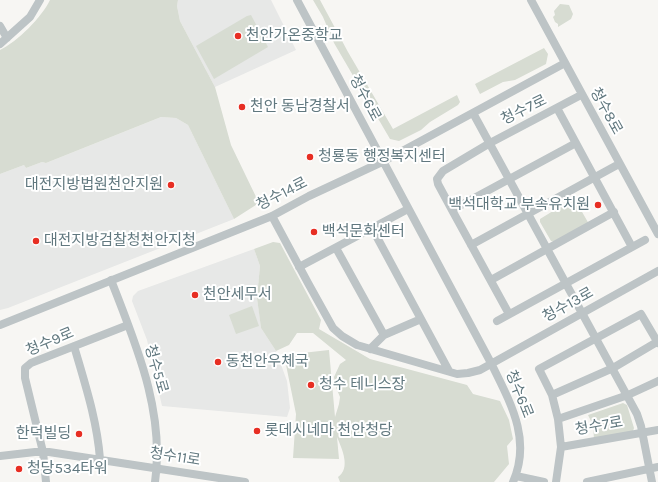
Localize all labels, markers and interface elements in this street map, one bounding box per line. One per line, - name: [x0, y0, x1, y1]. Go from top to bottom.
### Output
- place label: 천안가온중학교: [246, 27, 343, 45]
- marker: 천안가온중학교: [233, 31, 243, 41]
- street label: 청수6로: [345, 72, 385, 124]
- street label: 청수8로: [586, 85, 626, 137]
- street label: 청수7로: [498, 91, 550, 129]
- place label: 천안 동남경찰서: [250, 98, 350, 116]
- marker: 천안 동남경찰서: [237, 102, 247, 112]
- place label: 청룡동 행정복지센터: [318, 148, 446, 166]
- marker: 청룡동 행정복지센터: [305, 152, 315, 162]
- street label: 청수14로: [254, 174, 310, 214]
- place label: 대전지방법원천안지원: [25, 176, 163, 194]
- marker: 대전지방법원천안지원: [166, 180, 176, 190]
- place label: 백석대학교 부속유치원: [448, 196, 590, 214]
- marker: 백석대학교 부속유치원: [593, 200, 603, 210]
- place label: 백석문화센터: [322, 223, 405, 241]
- marker: 백석문화센터: [309, 227, 319, 237]
- place label: 대전지방검찰청천안지청: [44, 232, 196, 250]
- marker: 대전지방검찰청천안지청: [31, 236, 41, 246]
- street label: 청수13로: [539, 284, 597, 326]
- place label: 천안세무서: [203, 286, 272, 304]
- marker: 천안세무서: [190, 290, 200, 300]
- street label: 청수9로: [23, 324, 77, 360]
- street label: 청수5로: [140, 343, 172, 395]
- place label: 동천안우체국: [226, 353, 309, 371]
- marker: 동천안우체국: [213, 357, 223, 367]
- street label: 청수6로: [501, 367, 537, 421]
- place label: 청수 테니스장: [319, 376, 405, 394]
- marker: 청수 테니스장: [306, 380, 316, 390]
- street label: 청수7로: [574, 413, 624, 439]
- place label: 롯데시네마 천안청당: [265, 422, 393, 440]
- place label: 한덕빌딩: [16, 425, 71, 443]
- marker: 롯데시네마 천안청당: [252, 426, 262, 436]
- marker: 한덕빌딩: [74, 429, 84, 439]
- street label: 청수11로: [148, 444, 202, 470]
- place label: 청당534타워: [27, 460, 108, 478]
- marker: 청당534타워: [14, 464, 24, 474]

